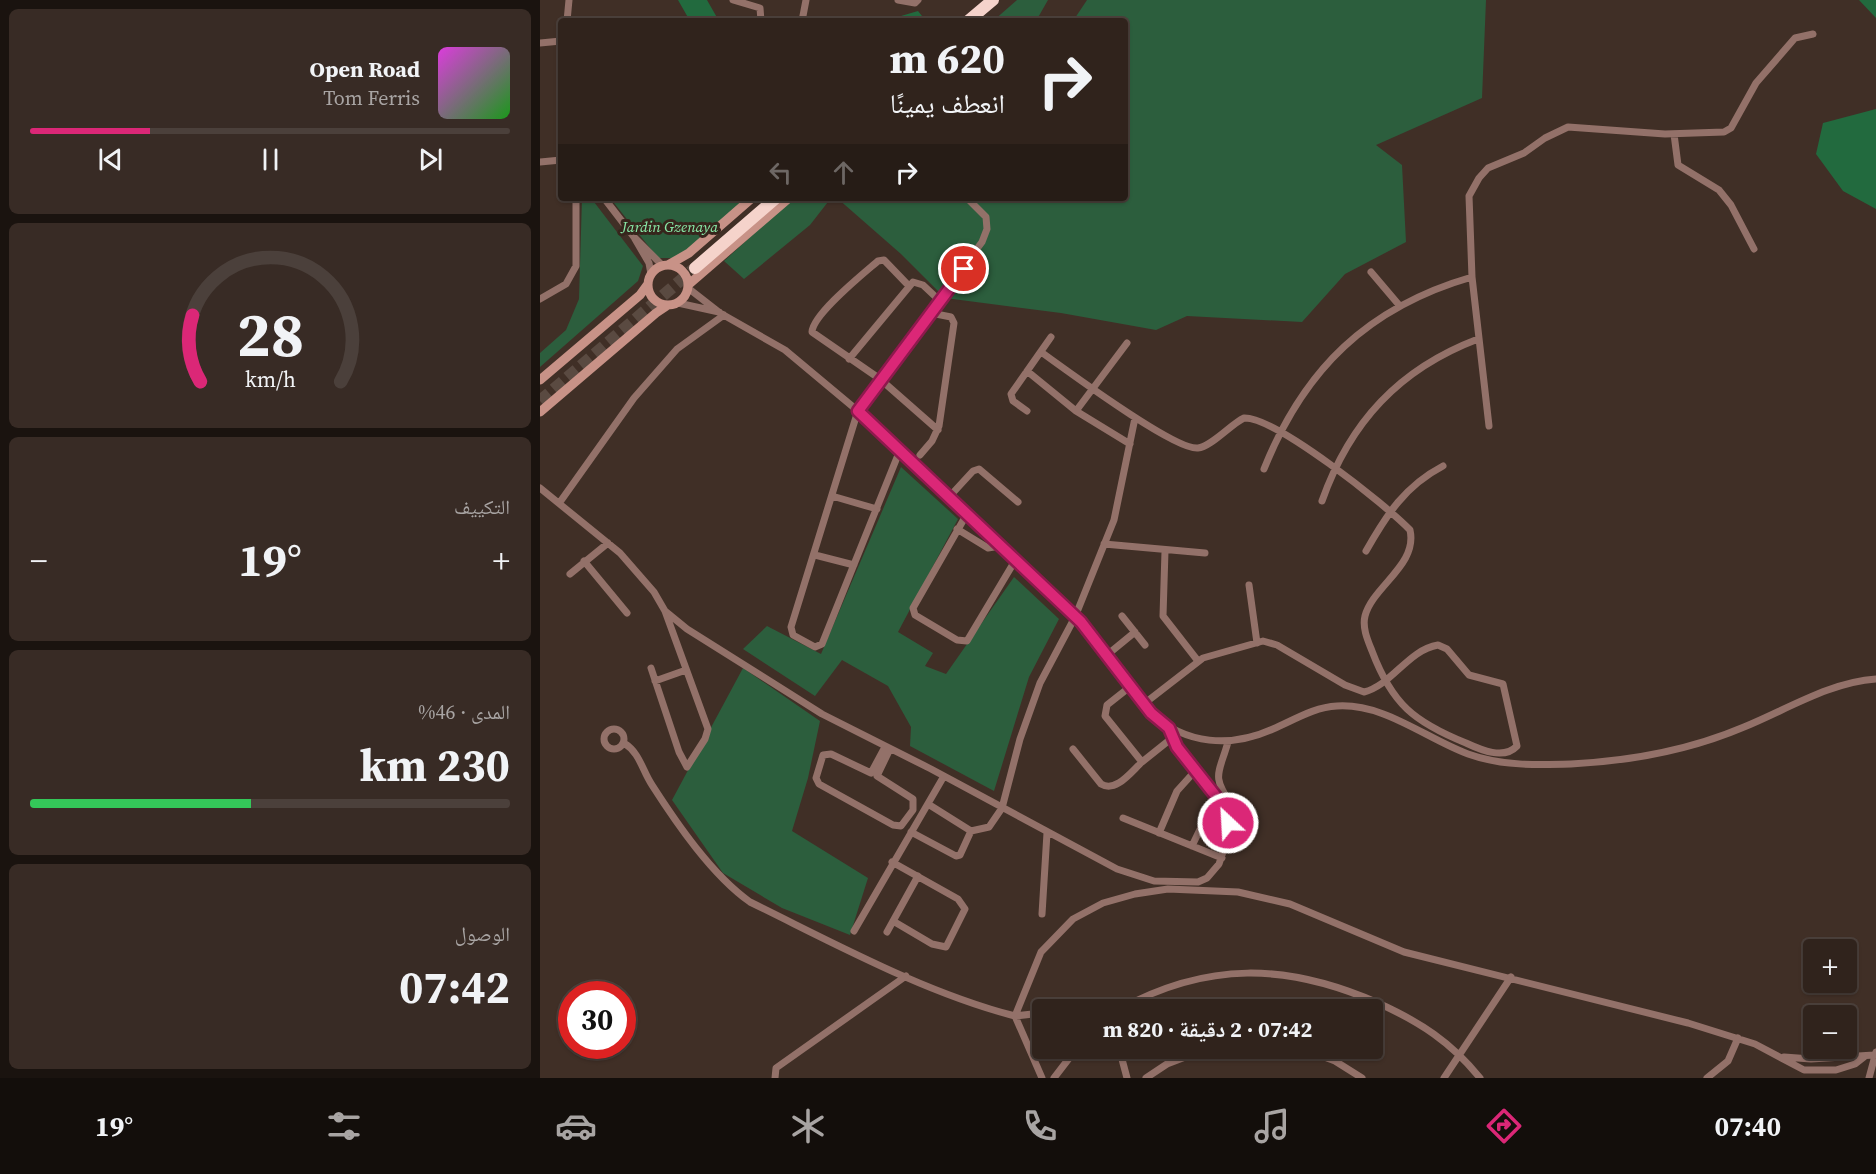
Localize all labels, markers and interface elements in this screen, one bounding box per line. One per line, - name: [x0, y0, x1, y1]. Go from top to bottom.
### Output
- text: 620 m: [890, 29, 1005, 87]
- icon: right: [1026, 42, 1104, 120]
- text: Open Road: [310, 54, 420, 84]
- text: Tom Ferris: [323, 84, 420, 112]
- text: انعطف يمينًا: [890, 85, 1005, 122]
- icon: previous: [94, 143, 127, 176]
- icon: pause: [254, 143, 287, 176]
- icon: next: [414, 143, 447, 176]
- icon: left: [764, 156, 797, 189]
- icon: ahead: [827, 156, 860, 189]
- icon: right: [890, 156, 923, 189]
- park label: Jardin Gzenaya: [620, 216, 718, 237]
- pin: [938, 243, 989, 294]
- icon: arrive: [947, 252, 980, 285]
- text: 28: [236, 291, 304, 377]
- text: km/h: [244, 366, 296, 395]
- text: التكييف: [454, 493, 510, 521]
- text: 19°: [238, 529, 302, 591]
- text: −: [30, 538, 48, 583]
- text: +: [492, 538, 510, 583]
- text: المدى · 46%: [418, 698, 510, 726]
- text: 230 km: [359, 734, 510, 796]
- position arrow: [1196, 791, 1260, 855]
- text: الوصول: [455, 920, 510, 948]
- map controls: [1803, 939, 1857, 1059]
- button: +: [1803, 939, 1857, 993]
- text: 07:42: [399, 956, 510, 1018]
- speed limit sign: 30: [558, 981, 636, 1059]
- button: −: [1803, 1005, 1857, 1059]
- text: 07:42 · 2 دقيقة · 820 m: [1103, 1014, 1312, 1044]
- icon: filters: [323, 1105, 365, 1147]
- icon: car: [555, 1105, 597, 1147]
- icon: climate: [787, 1105, 829, 1147]
- icon: phone: [1019, 1105, 1061, 1147]
- icon: music: [1251, 1105, 1293, 1147]
- icon: directions: [1483, 1105, 1525, 1147]
- text: 19°: [95, 1108, 133, 1145]
- text: 07:40: [1714, 1108, 1781, 1145]

